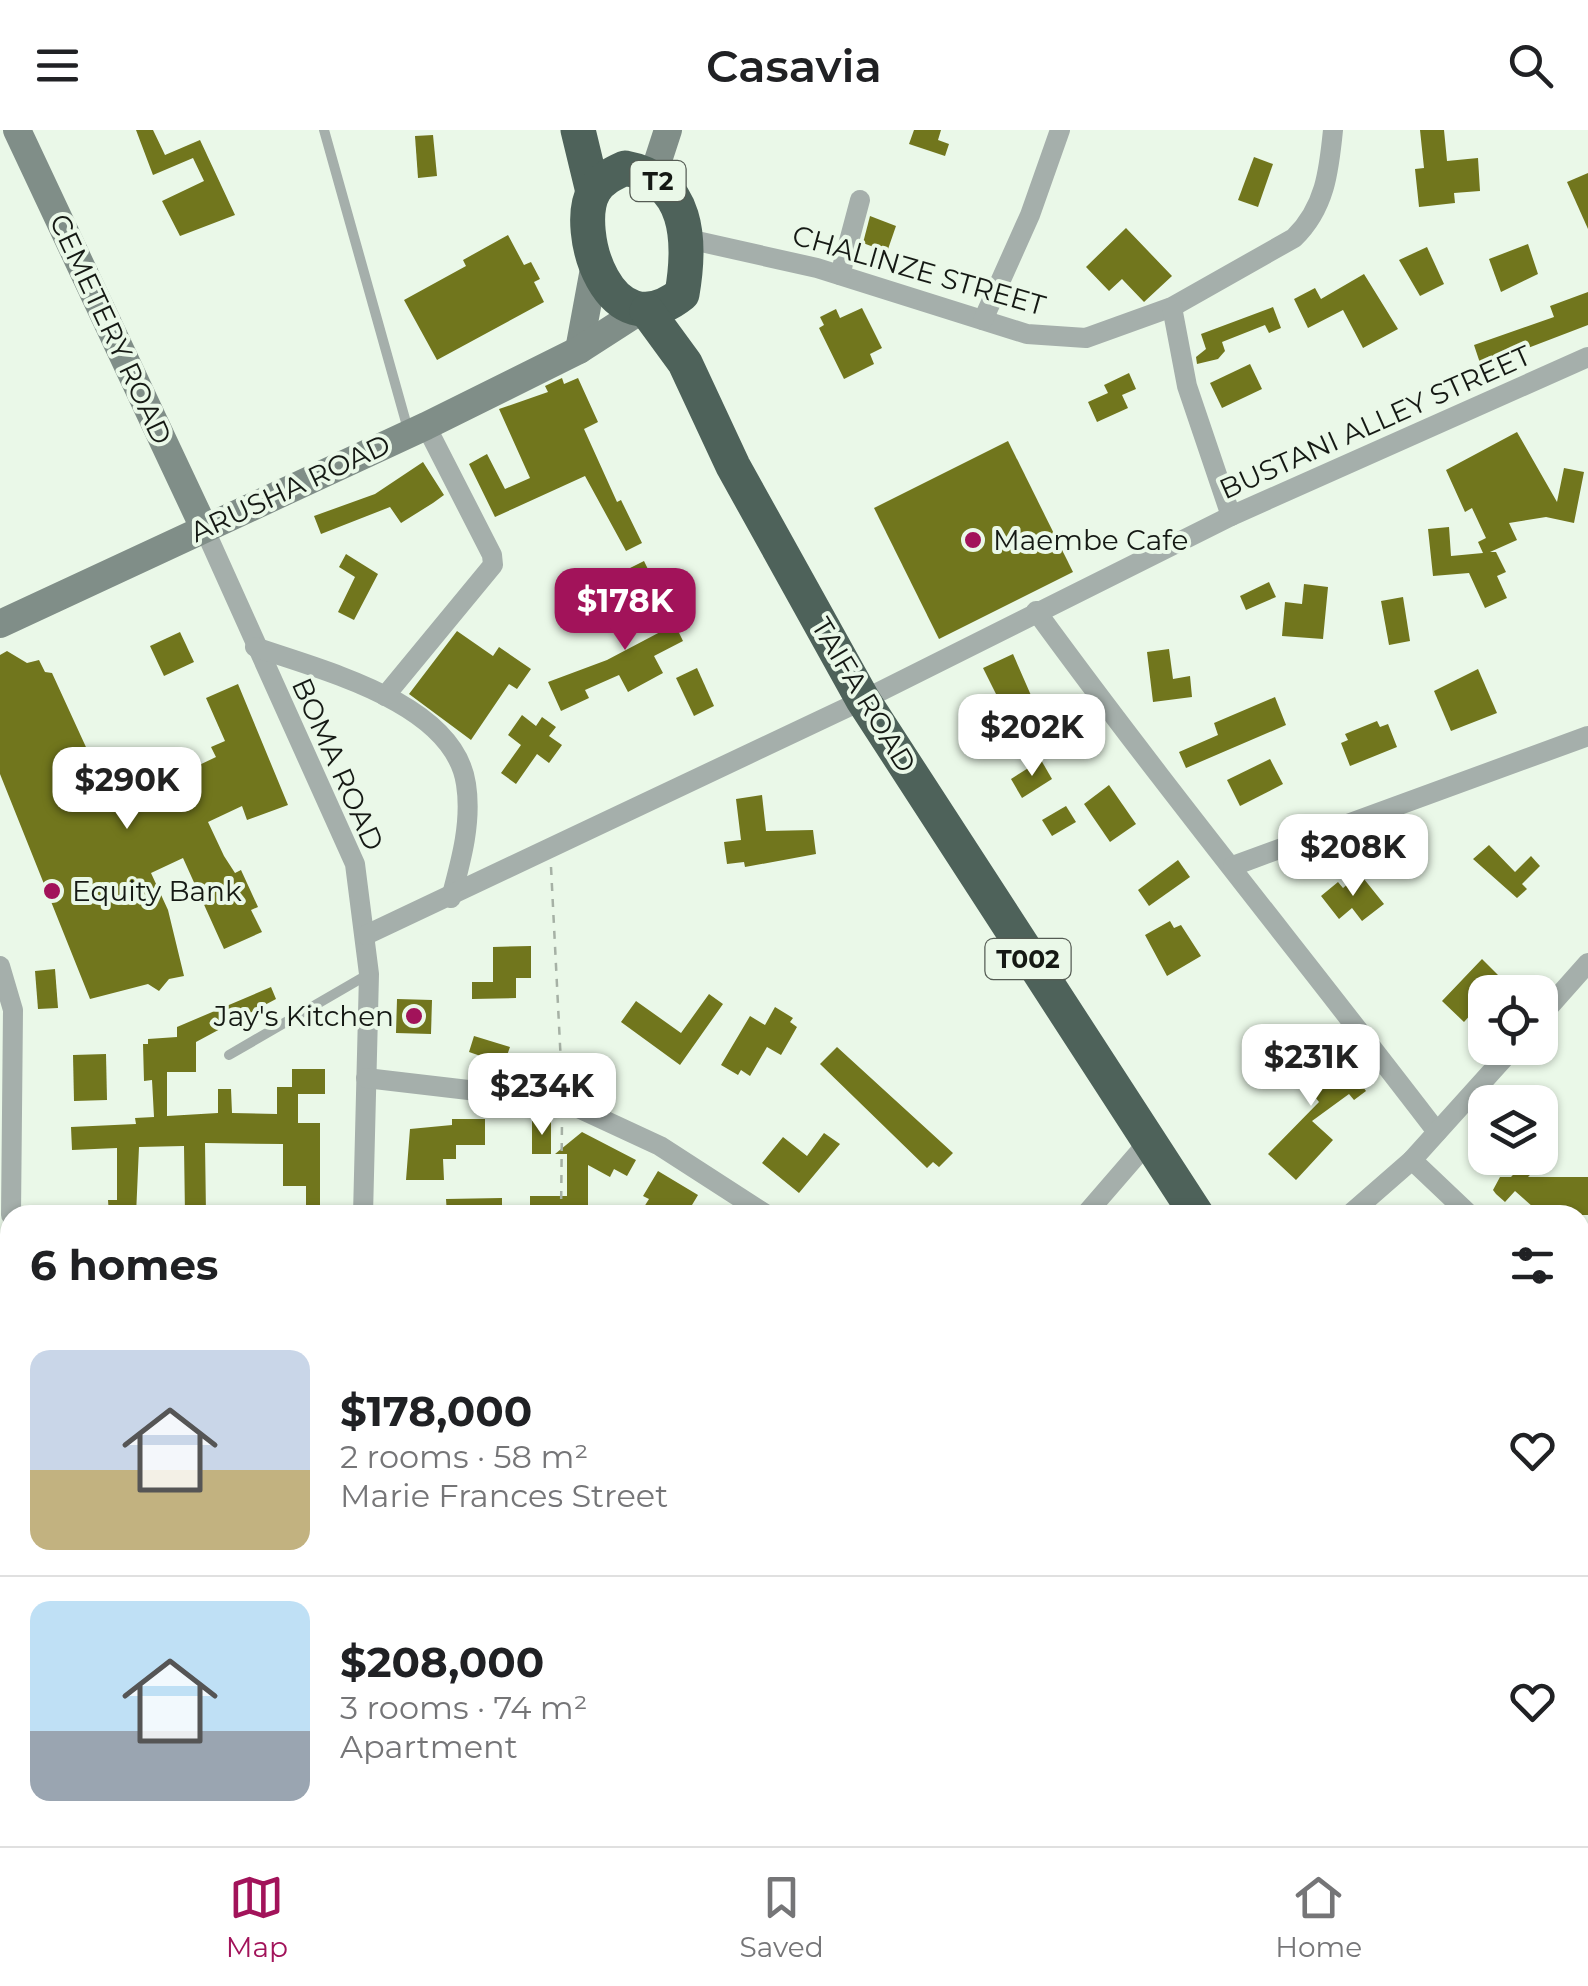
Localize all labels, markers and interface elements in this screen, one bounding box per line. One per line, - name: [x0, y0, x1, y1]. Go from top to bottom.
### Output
- icon: menu: [30, 38, 85, 93]
- text: Casavia: [706, 38, 882, 93]
- icon: search: [1503, 38, 1558, 93]
- road number: T2: [630, 161, 686, 201]
- street label: CEMETERY ROAD: [43, 208, 179, 450]
- street label: CHALINZE STREET: [789, 218, 1049, 322]
- street label: BUSTANI ALLEY STREET: [1214, 338, 1536, 506]
- street label: ARUSHA ROAD: [185, 427, 395, 549]
- place label: Maembe Cafe: [993, 523, 1188, 557]
- marker: Maembe Cafe: [962, 529, 984, 551]
- pin: $178K: [555, 568, 695, 653]
- text: $178K: [577, 581, 673, 620]
- street label: TAIFA ROAD: [804, 611, 924, 779]
- street label: BOMA ROAD: [285, 672, 391, 856]
- pin: $202K: [962, 694, 1102, 779]
- text: $202K: [980, 707, 1084, 746]
- pin: $290K: [57, 747, 197, 832]
- text: $290K: [74, 760, 180, 799]
- pin: $208K: [1283, 814, 1423, 899]
- text: $208K: [1300, 827, 1406, 866]
- place label: Equity Bank: [72, 874, 242, 908]
- marker: Equity Bank: [41, 880, 63, 902]
- road number: T002: [986, 939, 1070, 979]
- map controls: [1468, 975, 1558, 1175]
- button: locate: [1468, 975, 1558, 1065]
- place label: Jay's Kitchen: [213, 999, 394, 1033]
- marker: Jay's Kitchen: [403, 1005, 425, 1027]
- pin: $231K: [1241, 1024, 1381, 1109]
- text: $231K: [1264, 1037, 1358, 1076]
- pin: $234K: [472, 1053, 612, 1138]
- text: $234K: [490, 1066, 594, 1105]
- button: layers: [1468, 1085, 1558, 1175]
- icon: filters: [1505, 1238, 1560, 1293]
- text: 6 homes: [30, 1239, 218, 1291]
- text: $178,000: [340, 1385, 532, 1437]
- icon: home: [110, 1390, 230, 1510]
- icon: heart: [1505, 1423, 1560, 1478]
- text: 2 rooms · 58 m²: [340, 1437, 588, 1476]
- text: Marie Frances Street: [340, 1476, 668, 1515]
- text: $208,000: [340, 1636, 544, 1688]
- icon: home: [110, 1641, 230, 1761]
- icon: heart: [1505, 1674, 1560, 1729]
- text: 3 rooms · 74 m²: [340, 1688, 587, 1727]
- text: Apartment: [340, 1727, 518, 1766]
- tab: Map: [226, 1870, 288, 1964]
- tab: Saved: [740, 1870, 824, 1964]
- tab: Home: [1275, 1870, 1362, 1964]

